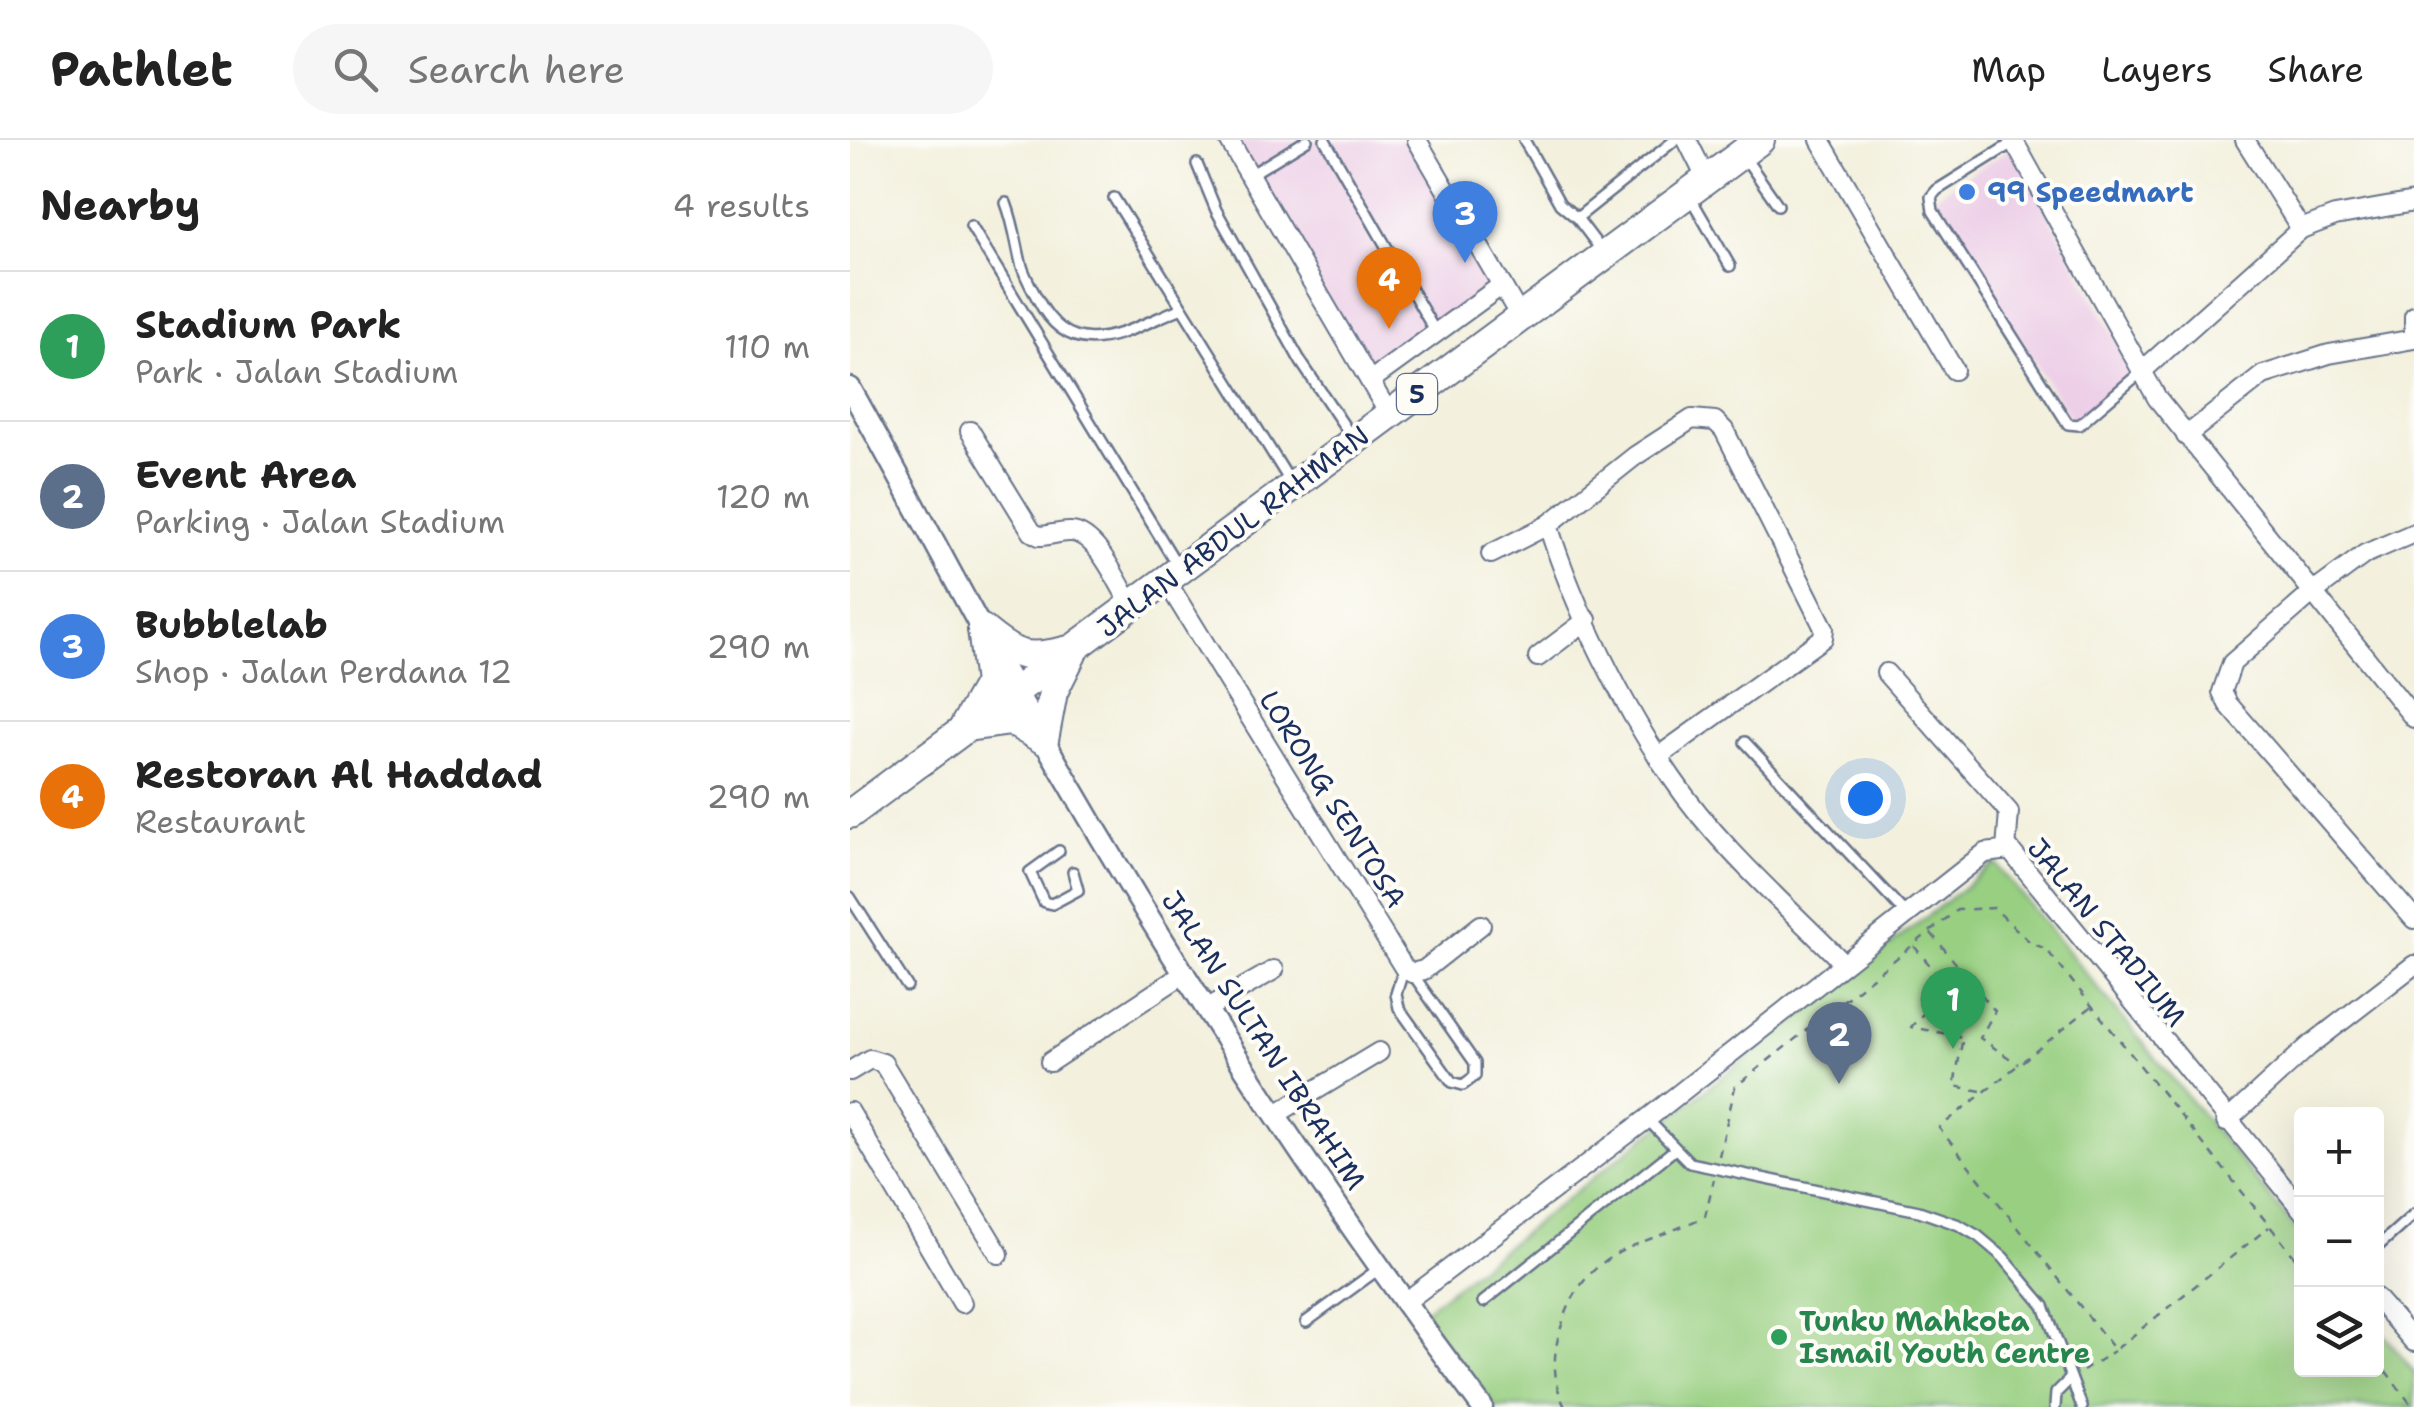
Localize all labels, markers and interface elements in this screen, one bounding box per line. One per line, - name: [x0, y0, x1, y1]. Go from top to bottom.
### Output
- search box: [293, 24, 993, 114]
- text: Pathlet: [50, 37, 233, 101]
- icon: search: [328, 42, 383, 97]
- text: Search here: [408, 44, 625, 95]
- text: Map: [1971, 46, 2046, 93]
- text: Layers: [2101, 46, 2213, 93]
- text: Share: [2268, 46, 2364, 93]
- place label: 99 Speedmart: [1987, 173, 2194, 211]
- text: Nearby: [40, 177, 200, 233]
- pin: 3: [1432, 181, 1498, 263]
- marker: 99 Speedmart: [1956, 181, 1978, 203]
- text: 4 results: [673, 184, 810, 227]
- pin: 4: [1356, 246, 1422, 329]
- text: Stadium Park: [135, 299, 402, 350]
- text: 1: [65, 325, 80, 368]
- text: 110 m: [724, 325, 810, 368]
- text: Park · Jalan Stadium: [135, 350, 458, 393]
- road number: 5: [1397, 374, 1437, 414]
- street label: JALAN ABDUL RAHMAN: [1089, 416, 1377, 646]
- text: Event Area: [135, 449, 356, 500]
- text: 2: [61, 475, 84, 518]
- text: 120 m: [716, 475, 810, 518]
- text: Parking · Jalan Stadium: [135, 500, 505, 543]
- text: Bubblelab: [135, 599, 328, 650]
- text: 3: [61, 625, 84, 668]
- text: 290 m: [707, 625, 810, 668]
- text: Shop · Jalan Perdana 12: [135, 650, 512, 693]
- street label: LORONG SENTOSA: [1251, 683, 1415, 915]
- text: Restoran Al Haddad: [135, 749, 543, 800]
- your location: [1840, 773, 1891, 824]
- text: 4: [61, 775, 84, 818]
- text: 290 m: [707, 775, 810, 818]
- text: Restaurant: [135, 800, 306, 843]
- street label: JALAN STADIUM: [2019, 830, 2195, 1034]
- street label: JALAN SULTAN IBRAHIM: [1153, 883, 1375, 1197]
- pin: 1: [1920, 966, 1986, 1049]
- pin: 2: [1806, 1002, 1872, 1084]
- map controls: [2294, 1107, 2384, 1377]
- button: +: [2294, 1107, 2384, 1197]
- button: −: [2294, 1197, 2384, 1287]
- button: layers: [2294, 1287, 2384, 1377]
- place label: Tunku Mahkota Ismail Youth Centre: [1799, 1302, 2091, 1372]
- marker: Tunku Mahkota Ismail Youth Centre: [1768, 1326, 1790, 1348]

